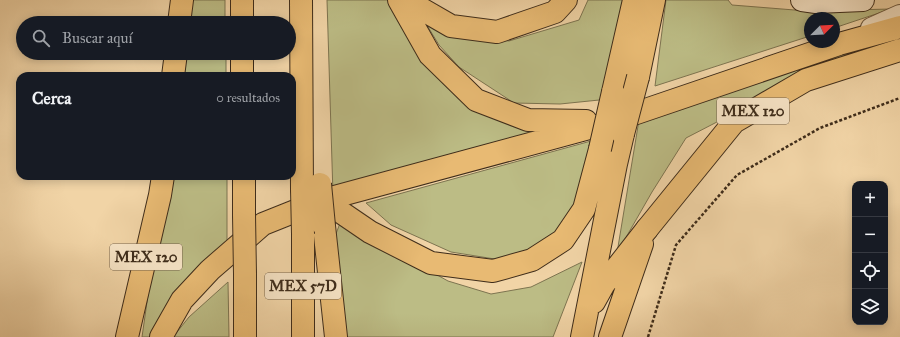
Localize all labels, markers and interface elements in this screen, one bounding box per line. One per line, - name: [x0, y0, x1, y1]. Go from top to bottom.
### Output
- north arrow: [804, 12, 840, 48]
- search box: [16, 16, 296, 60]
- icon: search: [30, 27, 52, 49]
- text: Buscar aquí: [62, 29, 133, 47]
- text: Cerca: [32, 88, 71, 109]
- text: 0 resultados: [216, 90, 280, 106]
- road number: MEX 120: [717, 98, 789, 124]
- map controls: [852, 181, 888, 325]
- button: +: [852, 181, 888, 217]
- button: −: [852, 217, 888, 253]
- road number: MEX 120: [110, 244, 182, 270]
- button: locate: [852, 253, 888, 289]
- road number: MEX 57D: [265, 273, 341, 299]
- button: layers: [852, 289, 888, 325]

